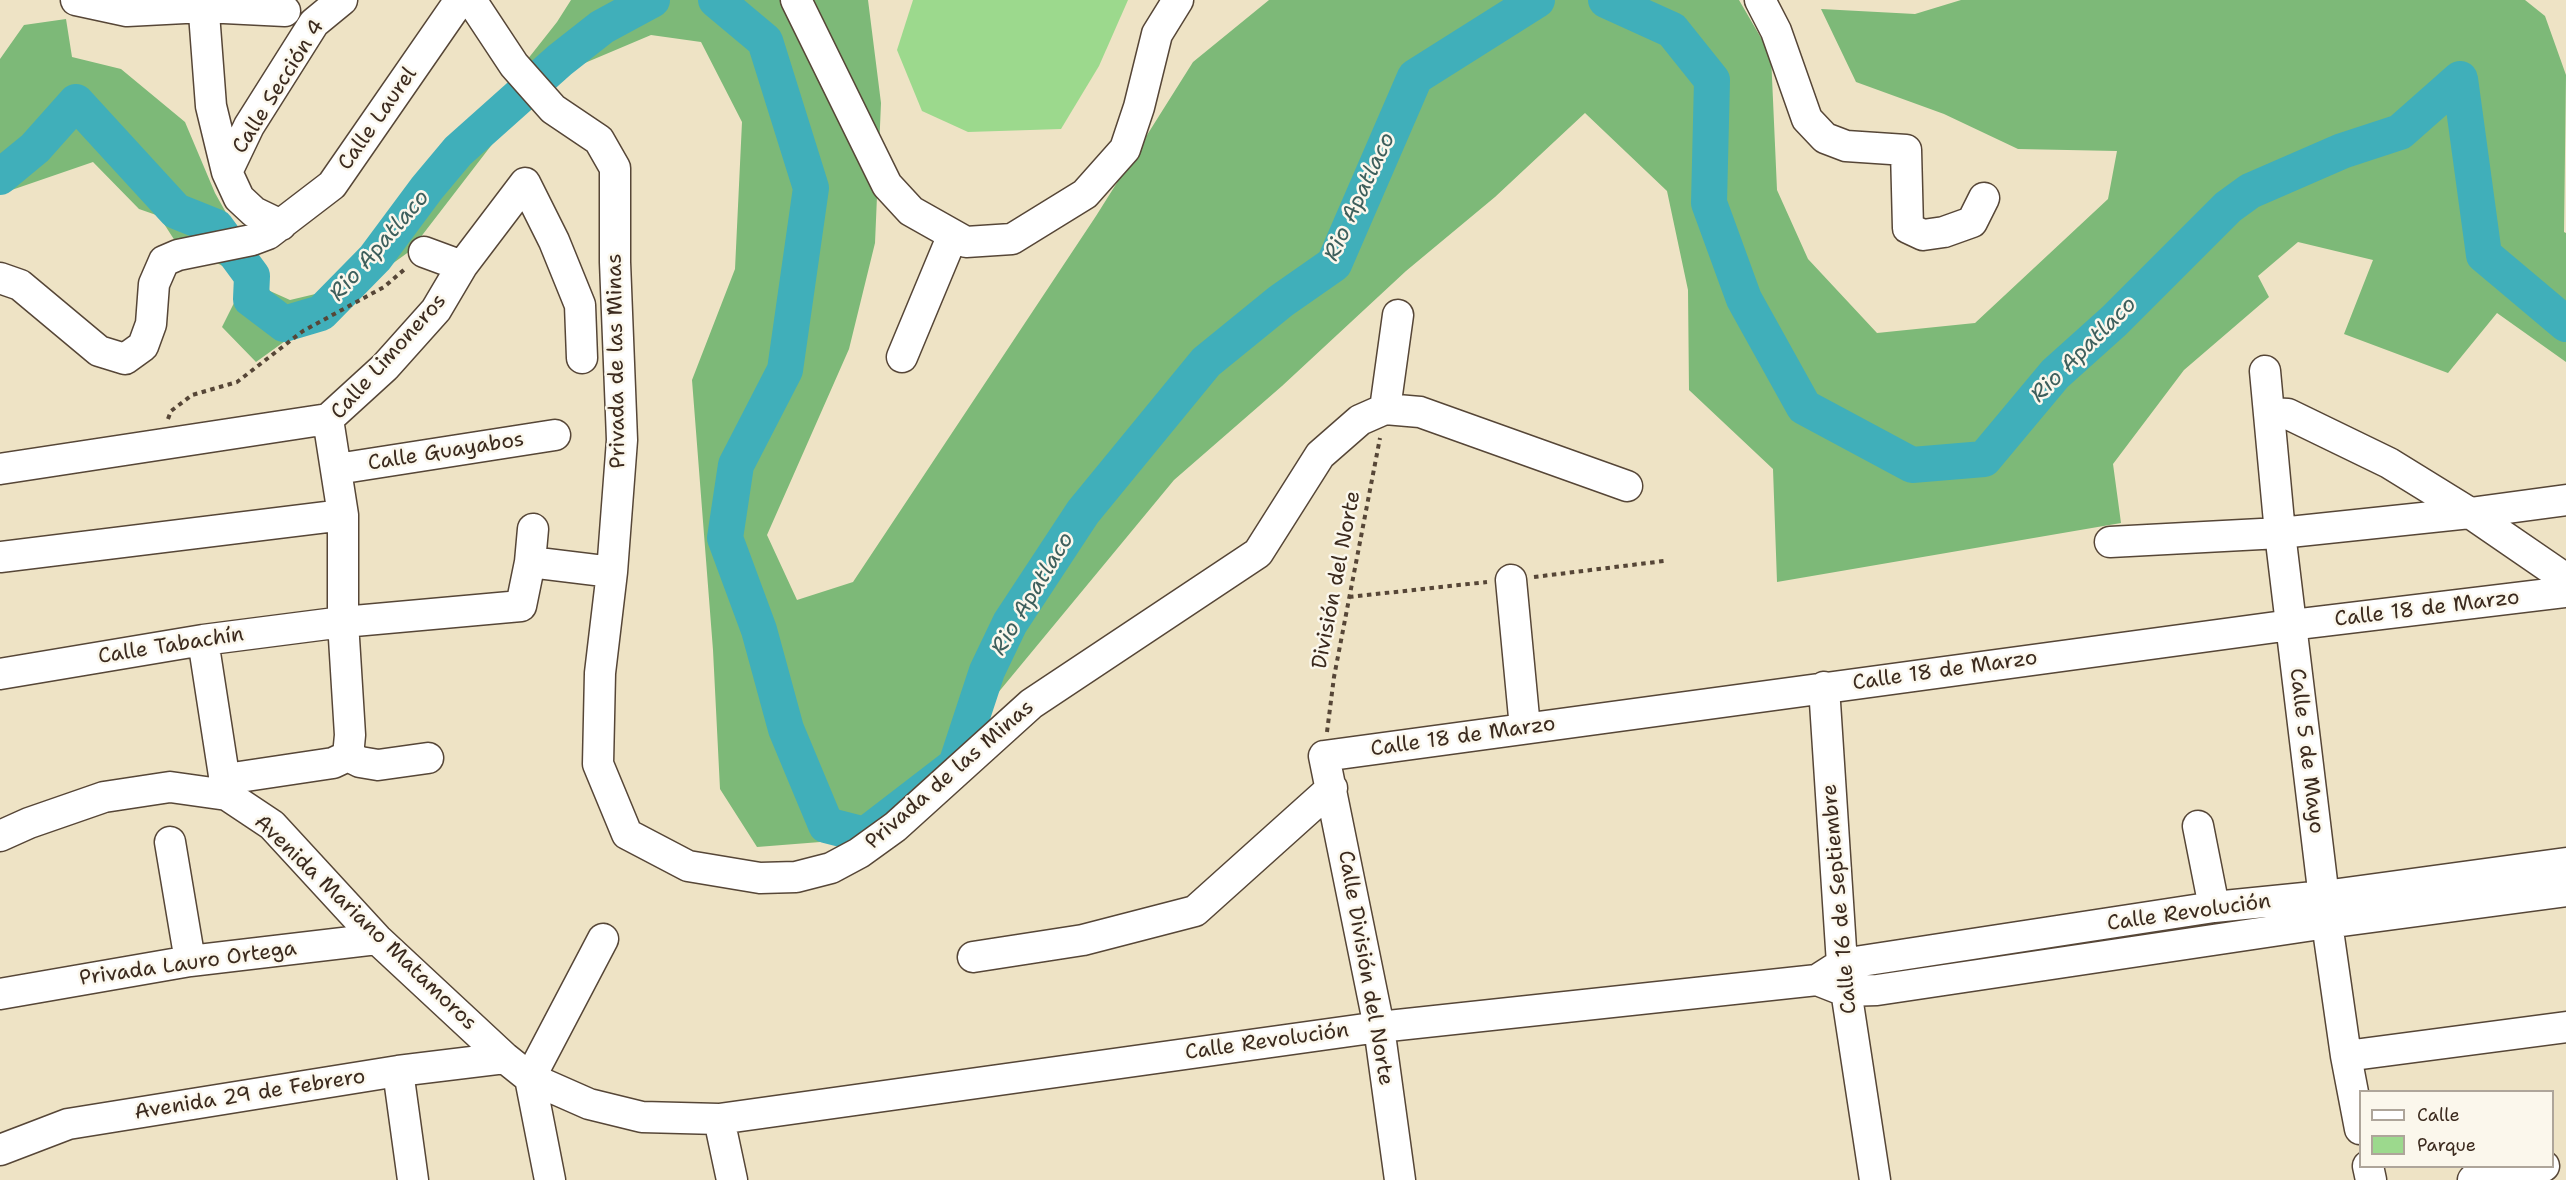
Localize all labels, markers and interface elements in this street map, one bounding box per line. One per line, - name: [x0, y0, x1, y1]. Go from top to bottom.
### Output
- street label: Calle Sección 4: [228, 15, 330, 159]
- street label: Calle Laurel: [333, 63, 423, 175]
- water label: Rio Apatlaco: [1319, 129, 1401, 265]
- water label: Rio Apatlaco: [325, 185, 435, 307]
- street label: Privada de las Minas: [603, 253, 631, 469]
- street label: Calle Limoneros: [326, 289, 452, 425]
- water label: Rio Apatlaco: [2026, 292, 2142, 408]
- street label: Calle Guayabos: [366, 427, 526, 477]
- street label: División del Norte: [1307, 489, 1367, 671]
- water label: Rio Apatlaco: [986, 528, 1080, 660]
- street label: Calle 18 de Marzo: [2333, 585, 2521, 633]
- street label: Calle Tabachín: [96, 622, 246, 670]
- street label: Calle 18 de Marzo: [1851, 646, 2039, 696]
- street label: Calle 5 de Mayo: [2283, 667, 2329, 835]
- street label: Privada de las Minas: [861, 695, 1039, 855]
- street label: Calle 18 de Marzo: [1369, 712, 1557, 762]
- street label: Calle 16 de Septiembre: [1817, 783, 1863, 1015]
- street label: Avenida Mariano Matamoros: [248, 810, 482, 1036]
- street label: Calle División del Norte: [1332, 849, 1398, 1087]
- street label: Calle Revolución: [2105, 889, 2273, 937]
- street label: Privada Lauro Ortega: [78, 936, 298, 992]
- street label: Calle Revolución: [1183, 1018, 1351, 1066]
- street label: Avenida 29 de Febrero: [133, 1064, 367, 1126]
- legend: [2359, 1090, 2554, 1168]
- text: Calle: [2417, 1103, 2460, 1127]
- text: Parque: [2417, 1133, 2476, 1157]

